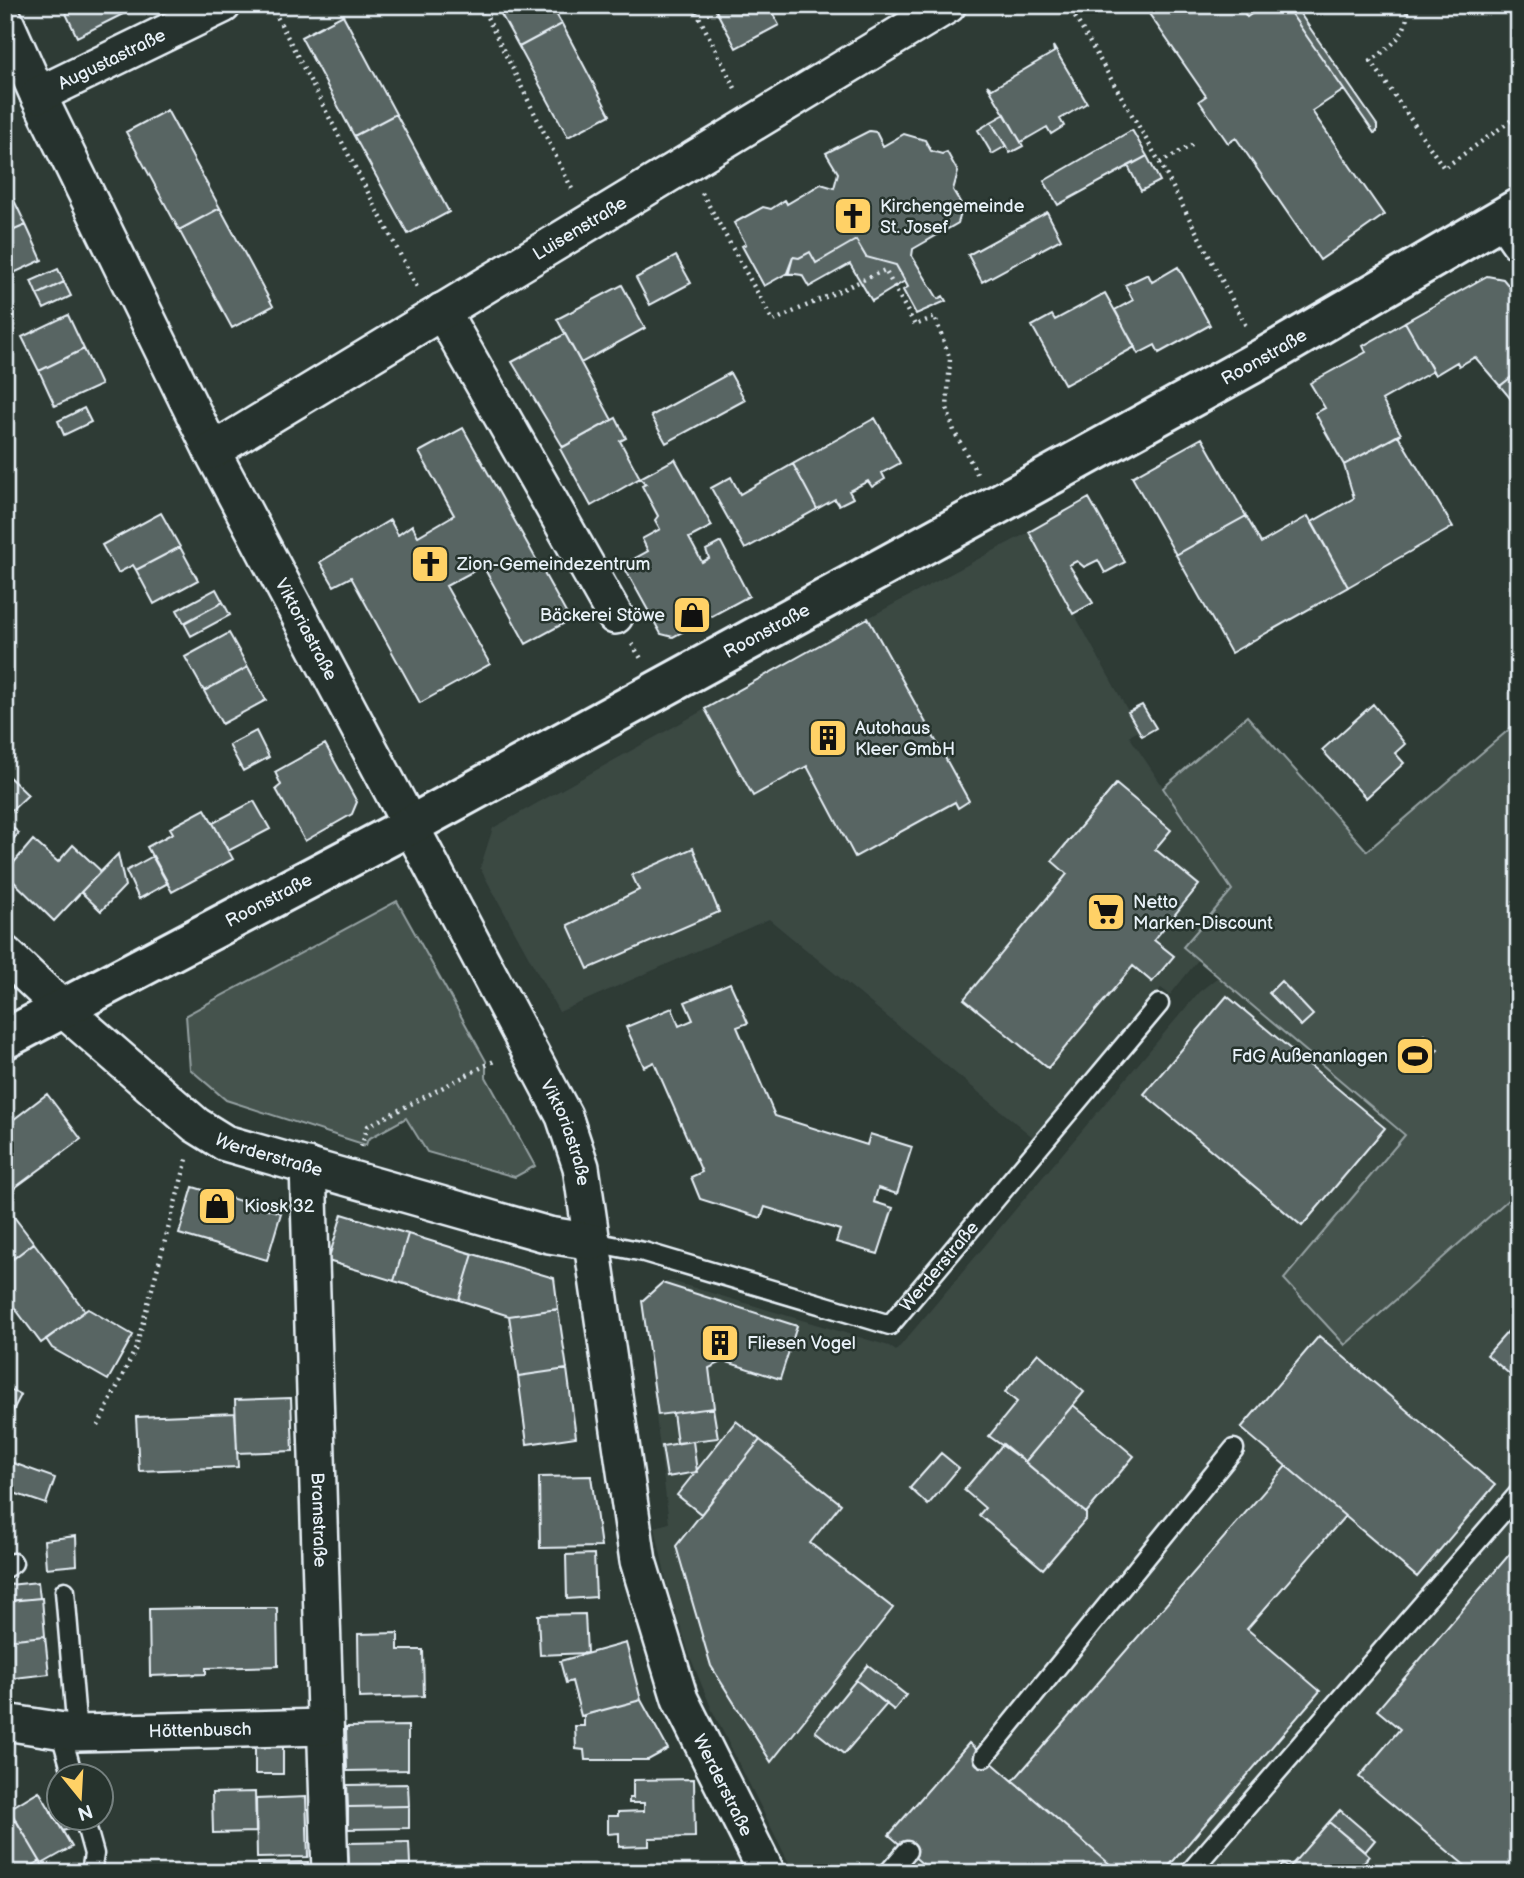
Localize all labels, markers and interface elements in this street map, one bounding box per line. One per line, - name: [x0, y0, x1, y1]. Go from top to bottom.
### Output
- street label: Augustastraße: [55, 24, 169, 94]
- street label: Luisenstraße: [529, 192, 631, 265]
- church icon: Kirchengemeinde St. Josef: [832, 195, 874, 237]
- place label: Kirchengemeinde St. Josef: [880, 196, 1025, 238]
- street label: Roonstraße: [1218, 324, 1311, 389]
- church icon: Zion-Gemeindezentrum: [409, 543, 451, 585]
- place label: Zion-Gemeindezentrum: [456, 554, 650, 575]
- street label: Viktoriastraße: [271, 575, 342, 684]
- shop icon: Bäckerei Stöwe: [671, 594, 713, 636]
- street label: Roonstraße: [720, 599, 813, 663]
- place label: Bäckerei Stöwe: [540, 605, 665, 626]
- building icon: Autohaus Kleer GmbH: [807, 717, 849, 759]
- place label: Autohaus Kleer GmbH: [855, 718, 955, 760]
- street label: Roonstraße: [222, 868, 316, 931]
- supermarket icon: Netto Marken-Discount: [1085, 891, 1127, 933]
- place label: Netto Marken-Discount: [1133, 892, 1273, 934]
- sports icon: FdG Außenanlagen: [1394, 1035, 1436, 1077]
- place label: FdG Außenanlagen: [1232, 1046, 1388, 1067]
- street label: Viktoriastraße: [536, 1076, 594, 1187]
- street label: Werderstraße: [211, 1129, 325, 1181]
- shop icon: Kiosk 32: [196, 1185, 238, 1227]
- place label: Kiosk 32: [244, 1196, 315, 1217]
- street label: Werderstraße: [895, 1217, 983, 1316]
- building icon: Fliesen Vogel: [699, 1322, 741, 1364]
- place label: Fliesen Vogel: [747, 1333, 856, 1354]
- street label: Bramstraße: [307, 1472, 331, 1568]
- street label: Höttenbusch: [148, 1718, 252, 1742]
- street label: Werderstraße: [689, 1731, 757, 1840]
- north arrow: [46, 1762, 116, 1832]
- text: N: [74, 1799, 95, 1825]

